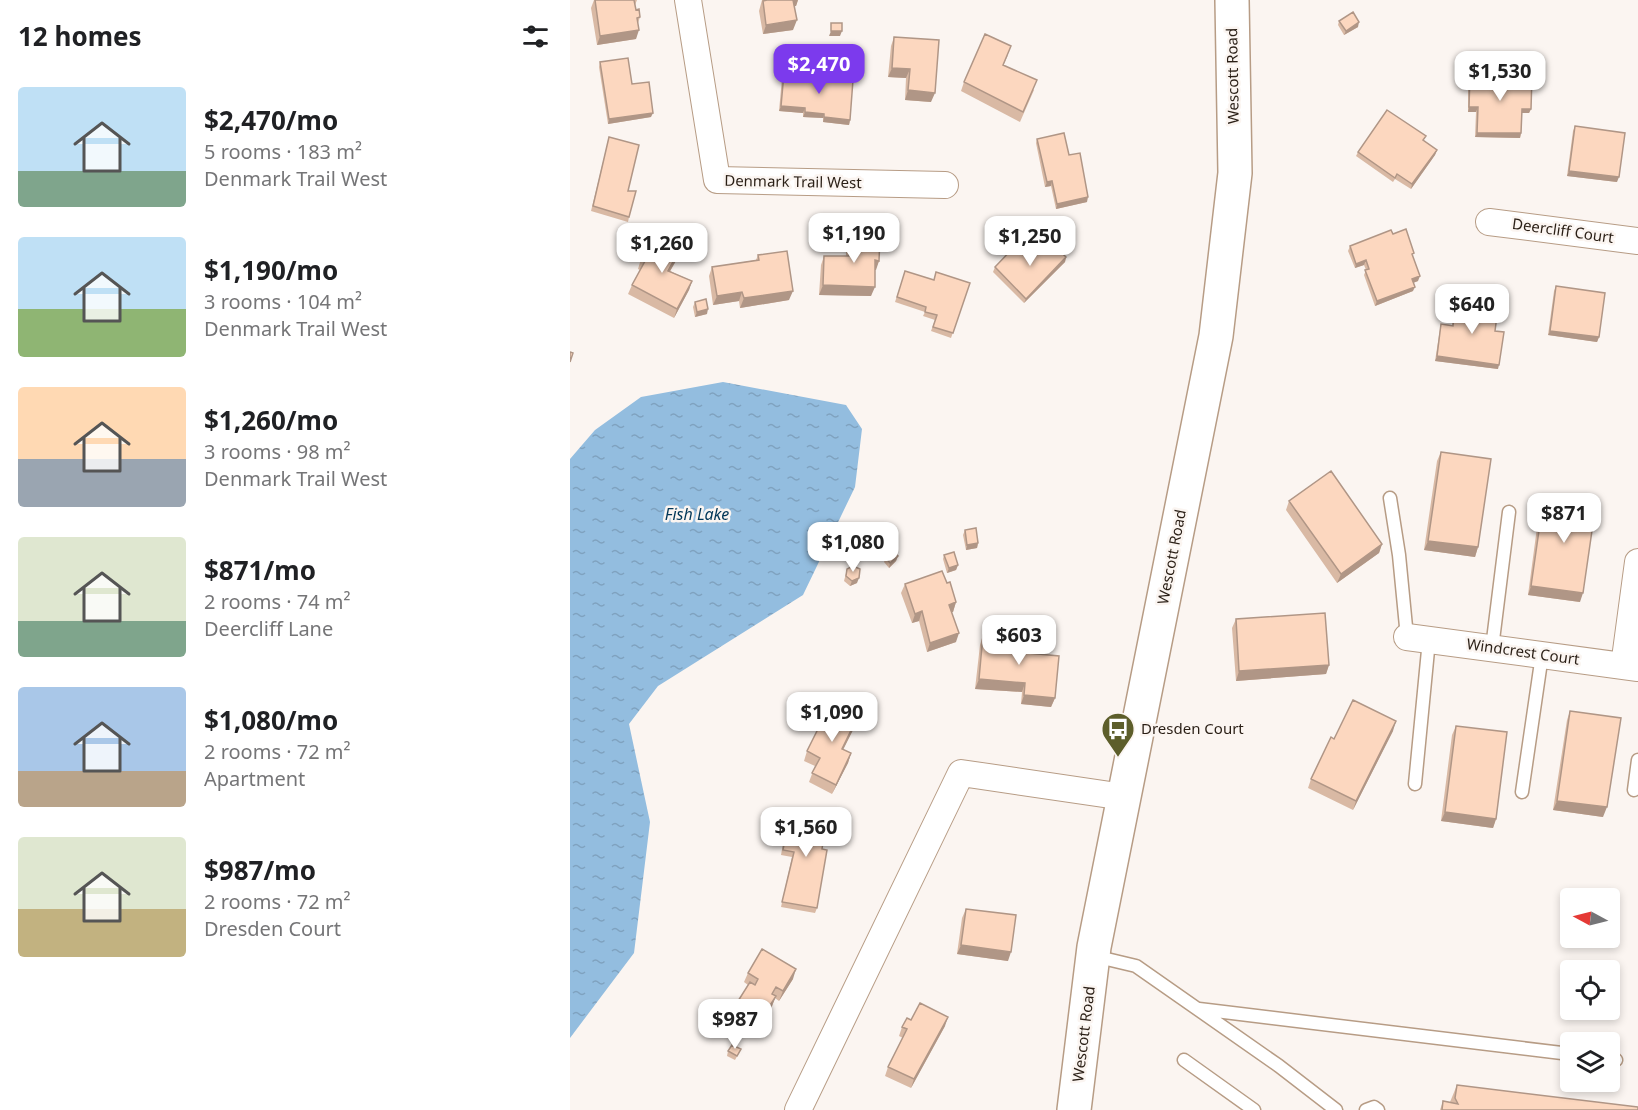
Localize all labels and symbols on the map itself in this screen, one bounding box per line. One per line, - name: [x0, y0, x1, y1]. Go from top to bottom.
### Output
- street label: Wescott Road: [1221, 28, 1243, 124]
- pin: $2,470: [770, 44, 868, 95]
- pin: $1,530: [1451, 51, 1549, 102]
- street label: Denmark Trail West: [724, 170, 863, 192]
- pin: $1,190: [805, 213, 903, 264]
- street label: Deercliff Court: [1511, 213, 1616, 247]
- pin: $1,250: [981, 216, 1079, 267]
- pin: $1,260: [613, 223, 711, 274]
- pin: $640: [1436, 284, 1508, 335]
- pin: $871: [1528, 493, 1600, 544]
- water label: Fish Lake: [665, 503, 729, 525]
- street label: Wescott Road: [1152, 508, 1190, 606]
- pin: $1,080: [804, 522, 902, 573]
- pin: $603: [983, 615, 1055, 666]
- street label: Windcrest Court: [1465, 633, 1581, 669]
- pin: $1,090: [783, 692, 881, 743]
- bus stop icon: Dresden Court: [1100, 711, 1136, 758]
- place label: Dresden Court: [1141, 718, 1244, 738]
- pin: $1,560: [757, 807, 855, 858]
- north arrow: [1560, 888, 1620, 948]
- street label: Wescott Road: [1067, 985, 1099, 1083]
- pin: $987: [699, 999, 771, 1050]

